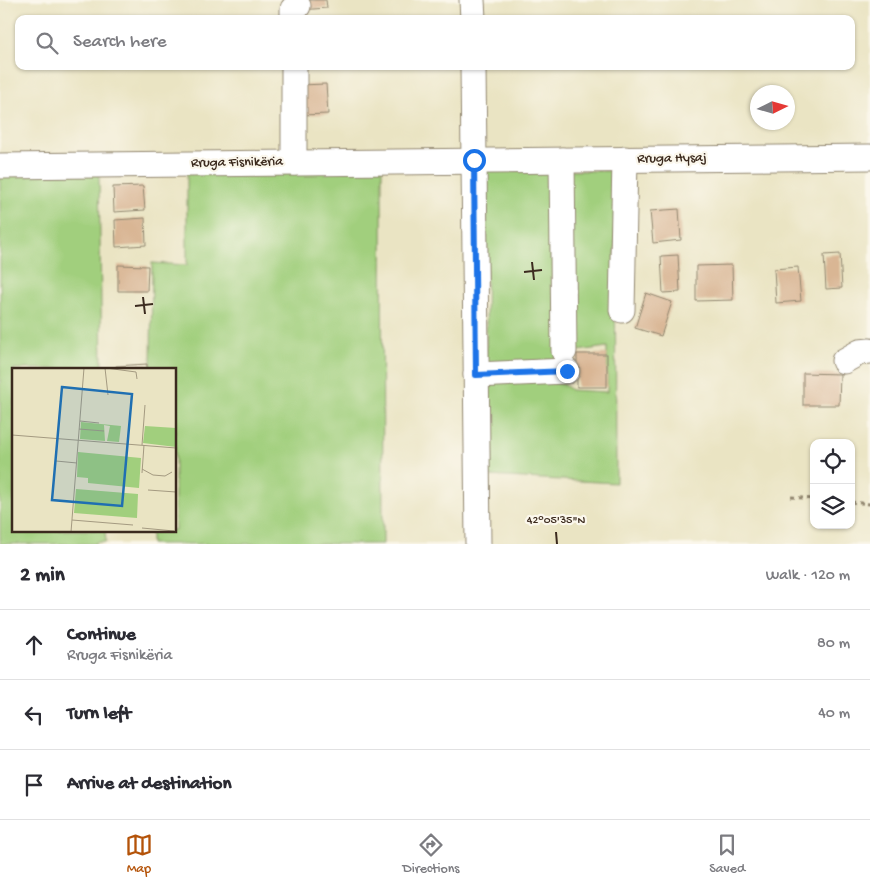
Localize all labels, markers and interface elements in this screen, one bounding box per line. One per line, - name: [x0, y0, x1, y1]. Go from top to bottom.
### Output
- search box: [15, 15, 855, 70]
- icon: search: [33, 29, 61, 57]
- text: Search here: [73, 31, 167, 54]
- north arrow: [750, 85, 795, 130]
- route start: [463, 149, 486, 172]
- street label: Rruga Hysaj: [637, 150, 707, 168]
- street label: Rruga Fisnikëria: [191, 154, 284, 172]
- route end: [556, 360, 579, 383]
- inset map: [12, 368, 176, 532]
- map controls: [810, 439, 855, 529]
- button: locate: [810, 439, 855, 484]
- button: layers: [810, 484, 855, 529]
- text: 42°05'35"N: [527, 514, 585, 528]
- text: 2 min: [20, 564, 65, 589]
- text: Walk · 120 m: [766, 567, 850, 586]
- text: Continue: [67, 624, 136, 647]
- icon: ahead: [20, 631, 48, 659]
- text: 80 m: [817, 635, 850, 654]
- text: Rruga Fisnikëria: [67, 647, 172, 666]
- icon: left: [20, 701, 48, 729]
- text: Turn left: [67, 703, 131, 726]
- text: 40 m: [818, 705, 850, 724]
- icon: arrive: [20, 771, 48, 799]
- text: Arrive at destination: [67, 773, 231, 796]
- tab: Map: [125, 831, 153, 878]
- tab: Directions: [403, 831, 460, 878]
- tab: Saved: [709, 831, 745, 878]

